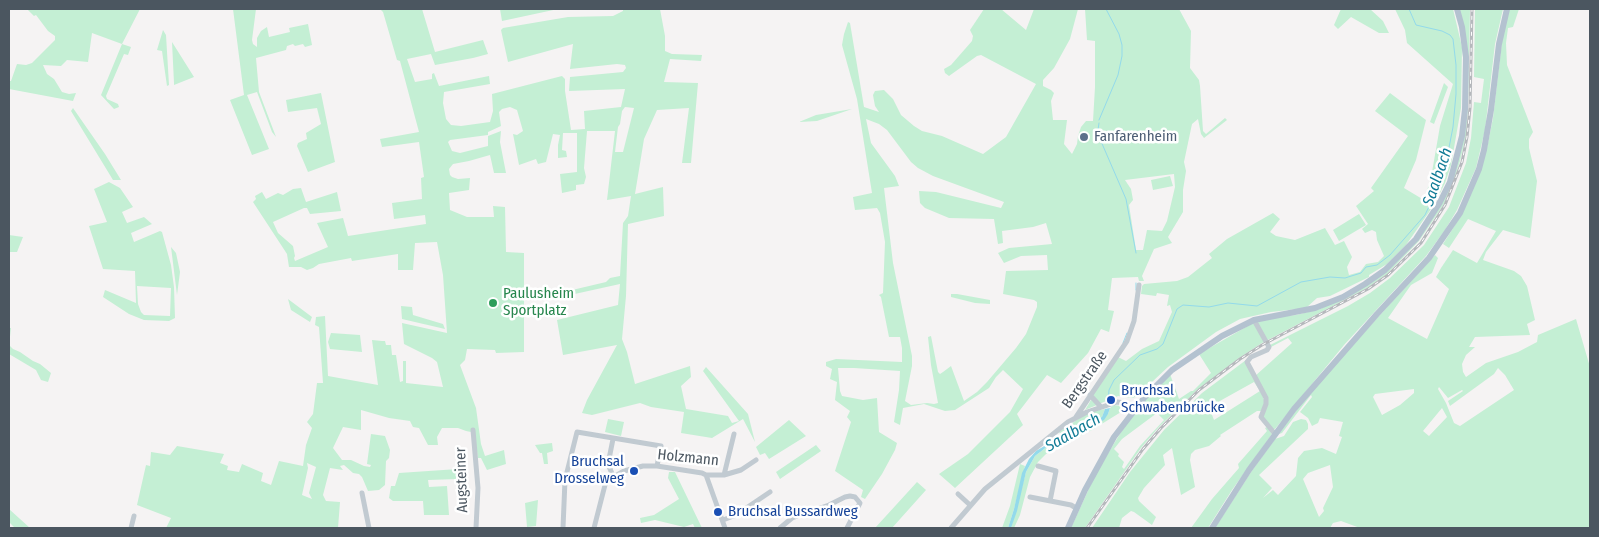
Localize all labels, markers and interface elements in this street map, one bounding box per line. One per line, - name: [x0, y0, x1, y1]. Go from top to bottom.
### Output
- place label: Fanfarenheim: [1094, 128, 1177, 146]
- marker: Fanfarenheim: [1078, 131, 1090, 143]
- water label: Saalbach: [1419, 145, 1457, 209]
- place label: Paulusheim Sportplatz: [503, 285, 574, 320]
- marker: Paulusheim Sportplatz: [487, 297, 499, 309]
- street label: Bergstraße: [1059, 348, 1111, 412]
- place label: Bruchsal Schwabenbrücke: [1121, 382, 1225, 417]
- marker: Bruchsal Schwabenbrücke: [1105, 394, 1117, 406]
- water label: Saalbach: [1042, 410, 1104, 456]
- street label: Holzmann: [656, 446, 720, 470]
- street label: Augsteiner: [452, 447, 472, 513]
- place label: Bruchsal Drosselweg: [554, 453, 624, 488]
- marker: Bruchsal Drosselweg: [628, 465, 640, 477]
- place label: Bruchsal Bussardweg: [728, 503, 858, 521]
- marker: Bruchsal Bussardweg: [712, 506, 724, 518]

